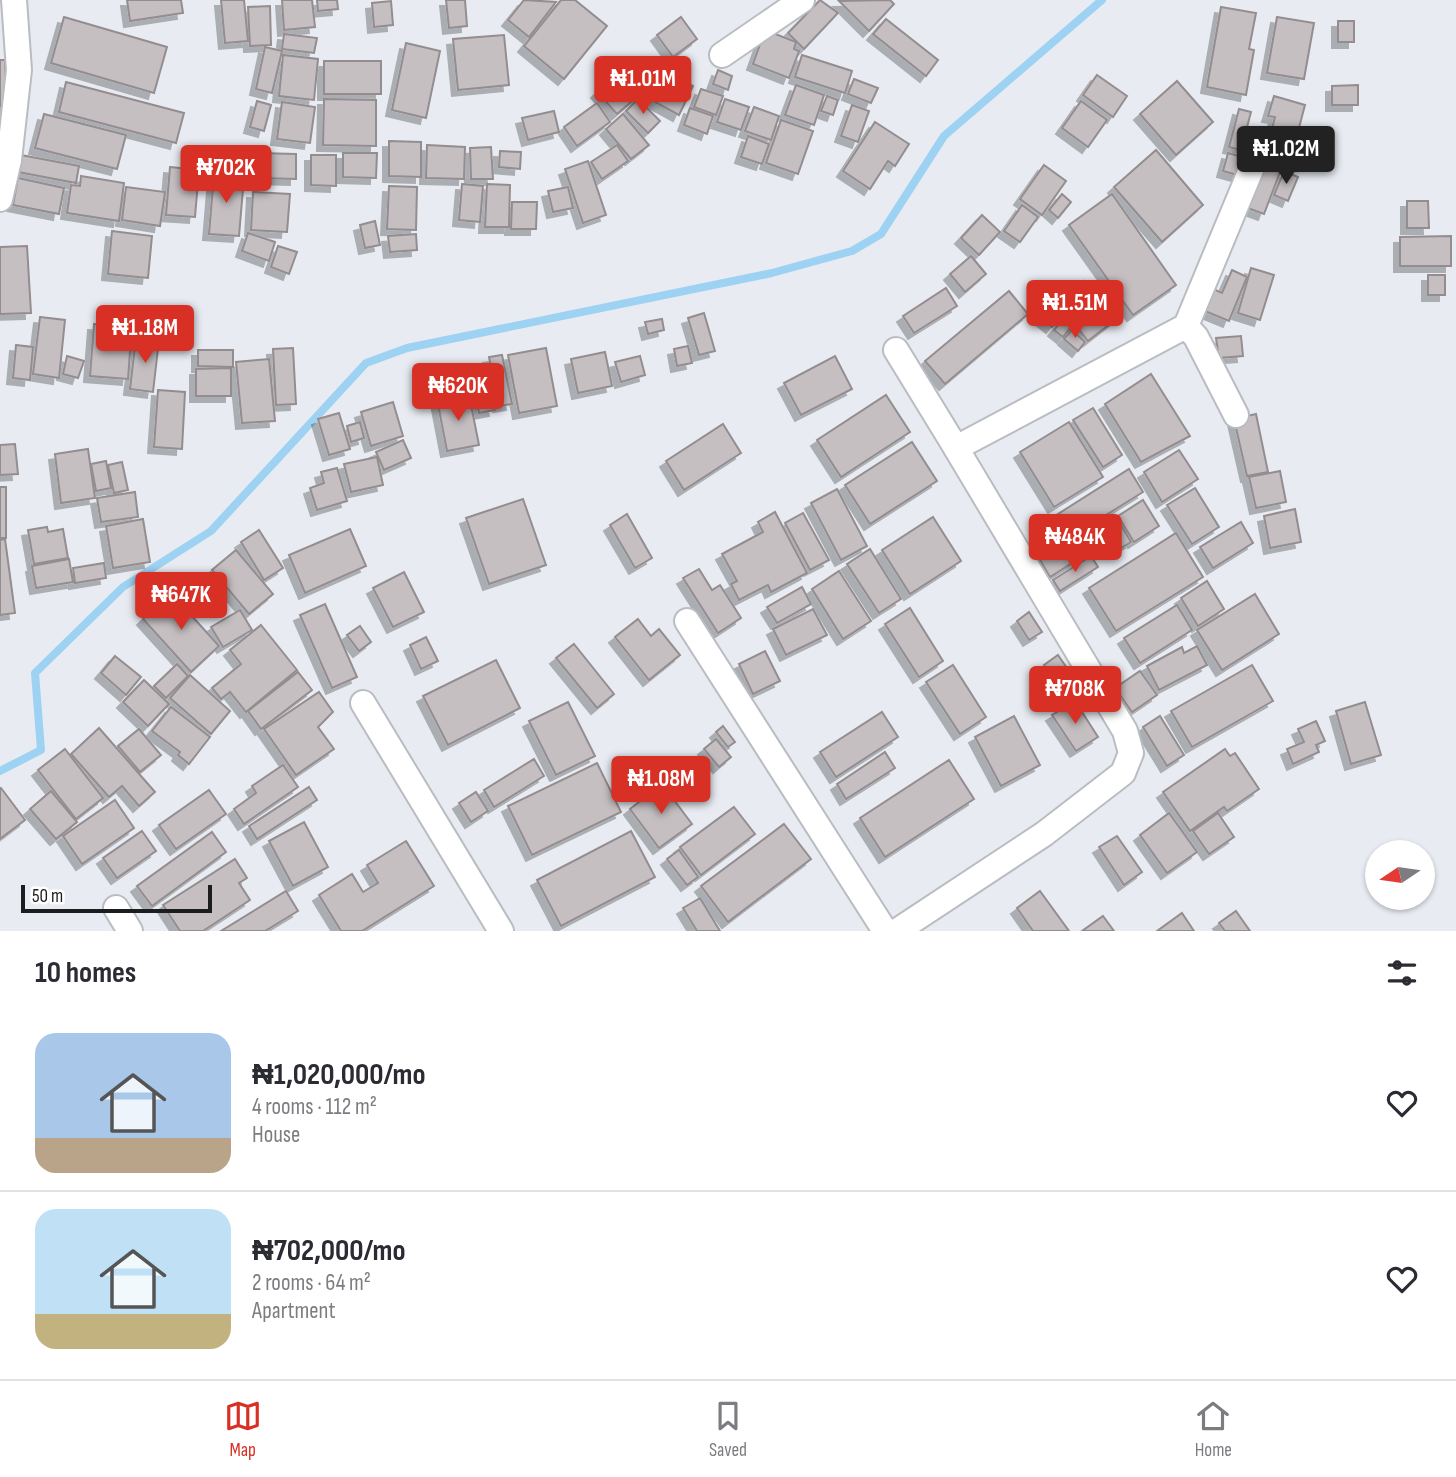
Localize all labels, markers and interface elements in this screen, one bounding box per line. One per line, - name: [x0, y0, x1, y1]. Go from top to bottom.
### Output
- pin: ₦1.01M: [586, 57, 700, 116]
- text: ₦1.01M: [610, 65, 676, 93]
- pin: ₦1.02M: [1229, 127, 1343, 186]
- text: ₦1.02M: [1253, 135, 1319, 163]
- pin: ₦702K: [177, 146, 275, 205]
- text: ₦702K: [197, 154, 255, 182]
- pin: ₦1.51M: [1018, 280, 1132, 340]
- text: ₦1.51M: [1042, 289, 1108, 317]
- pin: ₦1.18M: [88, 306, 202, 365]
- text: ₦1.18M: [112, 314, 178, 342]
- pin: ₦620K: [409, 364, 507, 423]
- text: ₦620K: [428, 372, 488, 400]
- pin: ₦484K: [1026, 514, 1124, 574]
- text: ₦484K: [1045, 523, 1105, 551]
- pin: ₦647K: [132, 572, 230, 632]
- text: ₦647K: [151, 581, 211, 609]
- pin: ₦708K: [1026, 666, 1124, 726]
- text: ₦708K: [1045, 675, 1105, 703]
- pin: ₦1.08M: [604, 756, 718, 816]
- text: ₦1.08M: [627, 765, 695, 793]
- north arrow: [1365, 840, 1435, 910]
- map controls: [1365, 840, 1435, 910]
- scale bar: [21, 882, 212, 914]
- text: 50 m: [32, 885, 63, 908]
- icon: filters: [1383, 954, 1421, 992]
- text: 10 homes: [35, 955, 136, 991]
- text: ₦1,020,000/mo: [252, 1057, 425, 1093]
- icon: home: [91, 1061, 175, 1145]
- icon: heart: [1383, 1084, 1421, 1122]
- text: 4 rooms · 112 m²: [252, 1093, 377, 1121]
- text: House: [252, 1121, 300, 1149]
- text: ₦702,000/mo: [252, 1233, 406, 1269]
- icon: home: [91, 1237, 175, 1321]
- icon: heart: [1383, 1260, 1421, 1298]
- text: 2 rooms · 64 m²: [252, 1269, 371, 1297]
- text: Apartment: [252, 1297, 336, 1325]
- tab: Map: [224, 1397, 262, 1462]
- tab: Saved: [709, 1397, 747, 1462]
- tab: Home: [1194, 1397, 1232, 1462]

